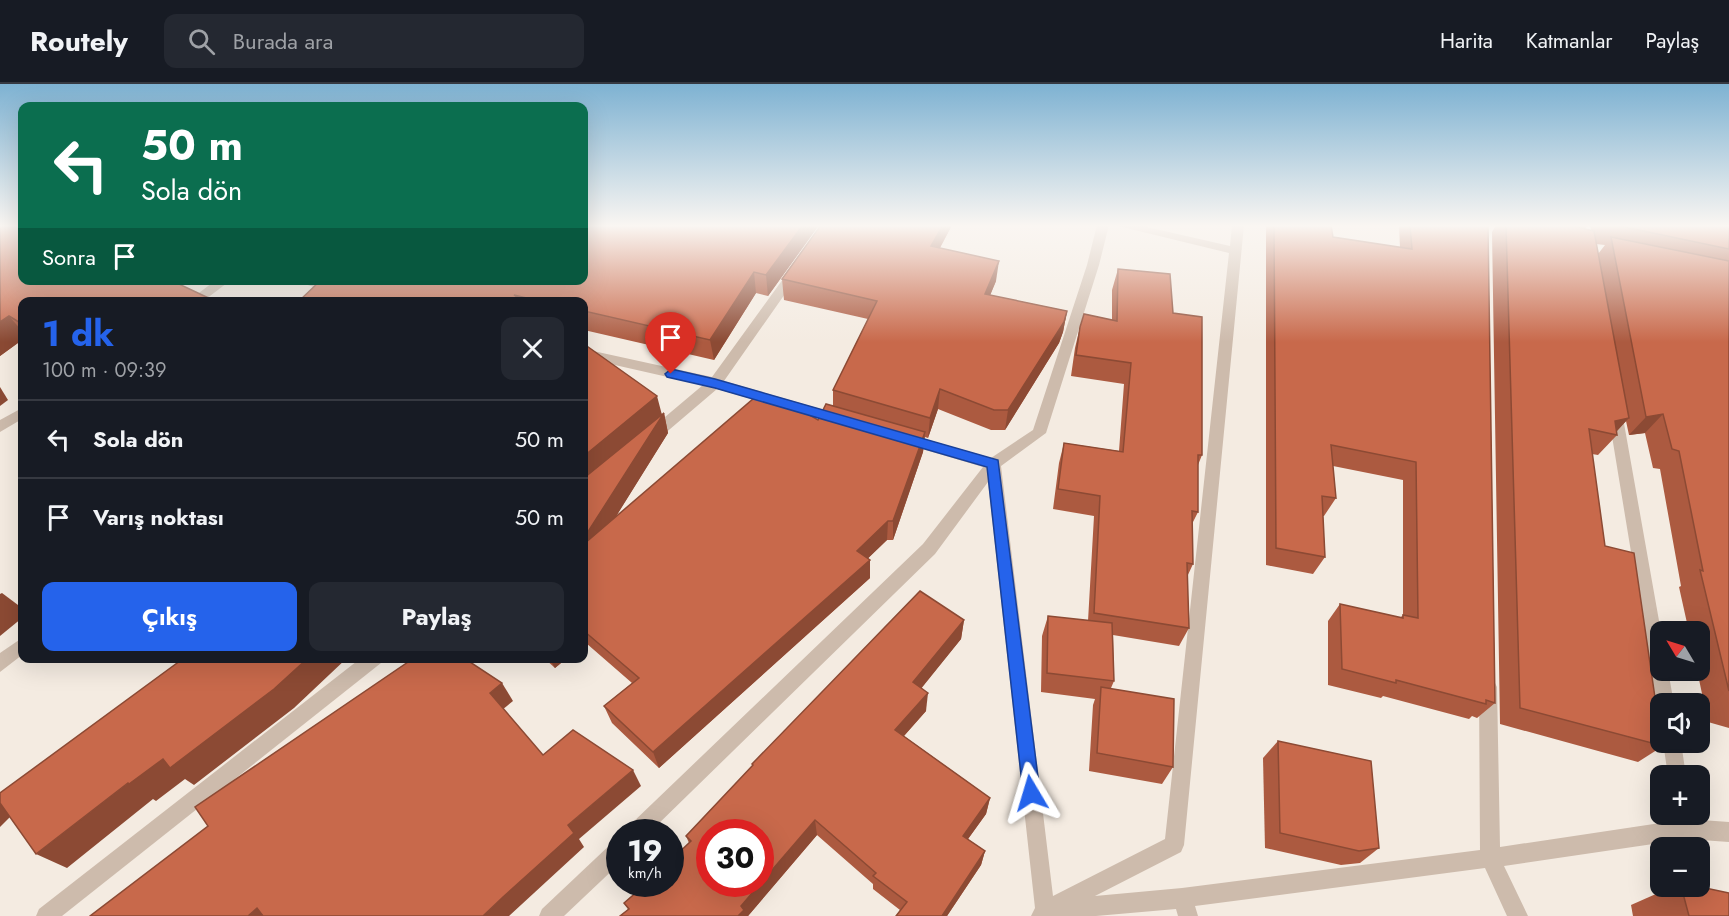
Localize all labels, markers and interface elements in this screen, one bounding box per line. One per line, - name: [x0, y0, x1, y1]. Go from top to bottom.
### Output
- search box: [164, 14, 584, 68]
- text: Routely: [30, 21, 128, 62]
- icon: search: [185, 25, 218, 58]
- text: Burada ara: [233, 25, 333, 57]
- text: Harita: [1440, 26, 1493, 56]
- text: Katmanlar: [1526, 26, 1612, 56]
- text: Paylaş: [1645, 26, 1699, 56]
- text: 50 m: [141, 115, 243, 176]
- icon: left: [42, 126, 120, 204]
- text: Sola dön: [141, 171, 242, 210]
- icon: arrive: [108, 240, 141, 273]
- text: Sonra: [42, 241, 96, 273]
- text: 1 dk: [42, 307, 114, 359]
- pin: [645, 312, 696, 374]
- button: close: [501, 317, 564, 380]
- icon: arrive: [654, 321, 687, 354]
- text: 100 m · 09:39: [42, 356, 167, 385]
- icon: left: [42, 423, 75, 456]
- text: Sola dön: [93, 423, 183, 455]
- text: 50 m: [515, 423, 564, 455]
- icon: arrive: [42, 501, 75, 534]
- text: Varış noktası: [93, 501, 224, 533]
- text: 50 m: [515, 501, 564, 533]
- button: Çıkış: [42, 582, 297, 651]
- button: Paylaş: [309, 582, 564, 651]
- north arrow: [1650, 621, 1710, 681]
- map controls: [1650, 621, 1710, 897]
- button: sound: [1650, 693, 1710, 753]
- position arrow: [999, 761, 1063, 825]
- button: +: [1650, 765, 1710, 825]
- speed limit sign: 30: [696, 819, 774, 897]
- text: 19: [627, 829, 663, 872]
- button: −: [1650, 837, 1710, 897]
- text: km/h: [628, 862, 662, 884]

